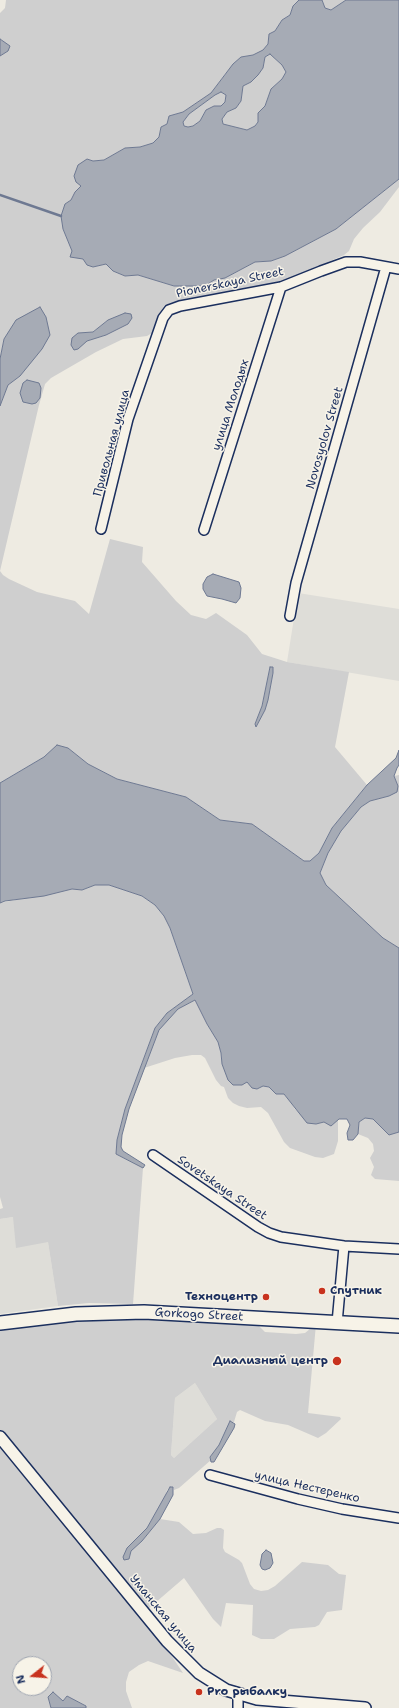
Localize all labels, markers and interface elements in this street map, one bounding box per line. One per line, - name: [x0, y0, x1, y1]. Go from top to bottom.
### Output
- street label: Pionerskaya Street: [175, 265, 285, 301]
- street label: улица Молодых: [209, 358, 253, 452]
- street label: Novosyolov Street: [303, 385, 347, 491]
- street label: Привольная улица: [91, 388, 133, 498]
- street label: Sovetskaya Street: [174, 1153, 270, 1223]
- place label: Спутник: [330, 1284, 382, 1298]
- marker: Спутник: [317, 1286, 327, 1296]
- place label: Техноцентр: [185, 1290, 258, 1304]
- marker: Техноцентр: [261, 1292, 271, 1302]
- street label: Gorkogo Street: [154, 1305, 244, 1325]
- place label: Диализный центр: [213, 1354, 328, 1368]
- marker: Диализный центр: [331, 1355, 343, 1367]
- street label: улица Нестеренко: [253, 1468, 361, 1506]
- street label: Уманская улица: [126, 1572, 200, 1656]
- north arrow: [12, 1656, 52, 1696]
- text: N: [13, 1673, 29, 1686]
- place label: Pro рыбалку: [207, 1685, 287, 1699]
- marker: Pro рыбалку: [194, 1687, 204, 1697]

